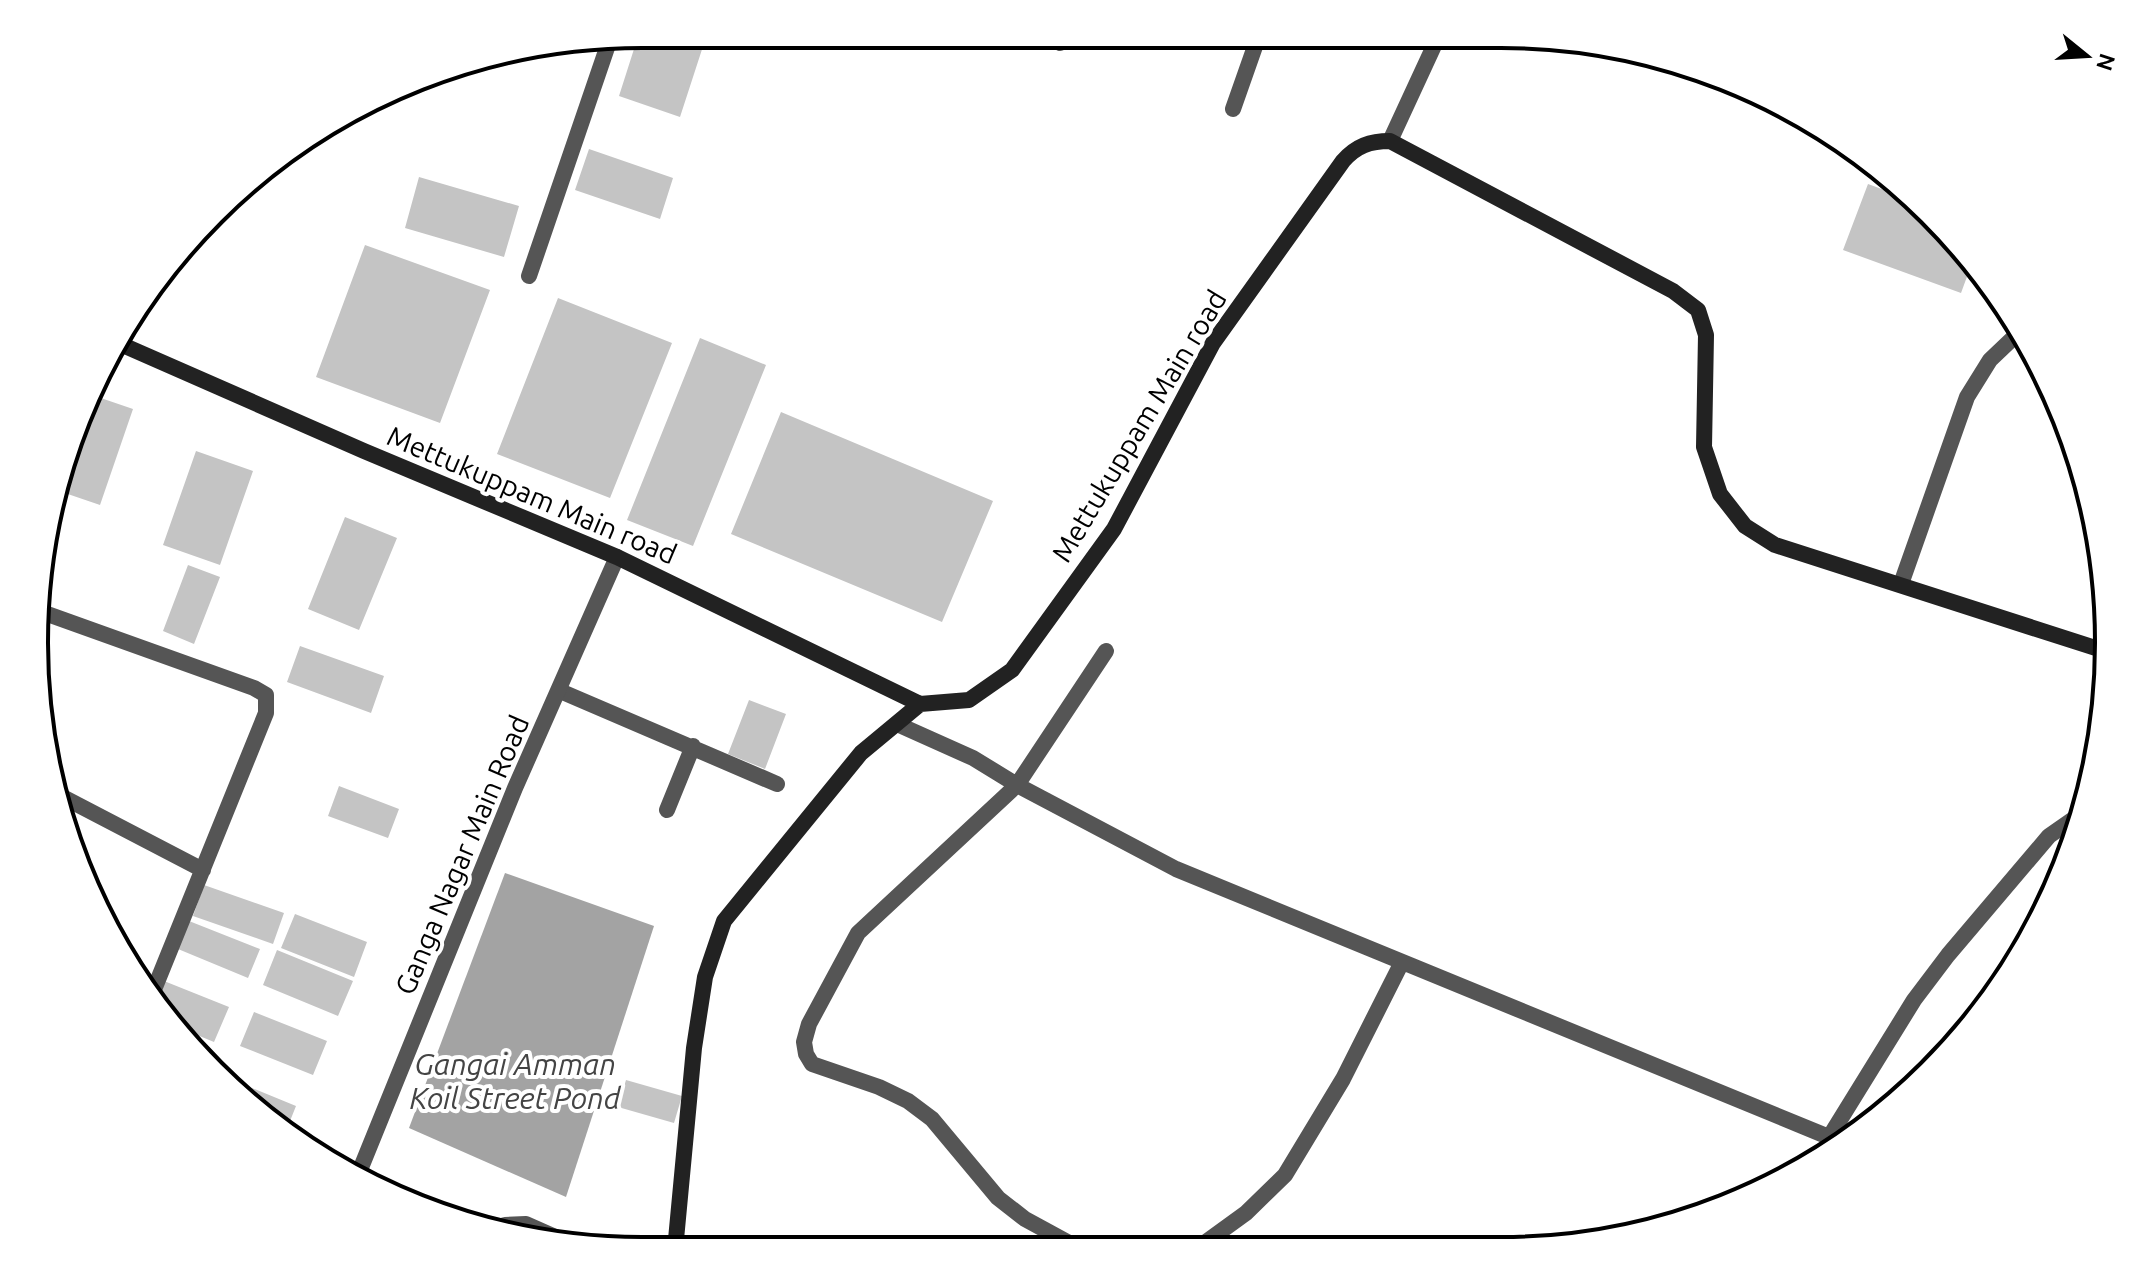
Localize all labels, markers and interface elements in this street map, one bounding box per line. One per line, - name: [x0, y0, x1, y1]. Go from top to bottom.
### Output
- north arrow: [2047, 16, 2127, 96]
- text: N: [2092, 51, 2121, 74]
- street label: Mettukuppam Main road: [1045, 284, 1232, 567]
- street label: Mettukuppam Main road: [383, 419, 682, 570]
- street label: Ganga Nagar Main Road: [389, 711, 534, 999]
- water label: Gangai Amman Koil Street Pond: [409, 1047, 622, 1115]

